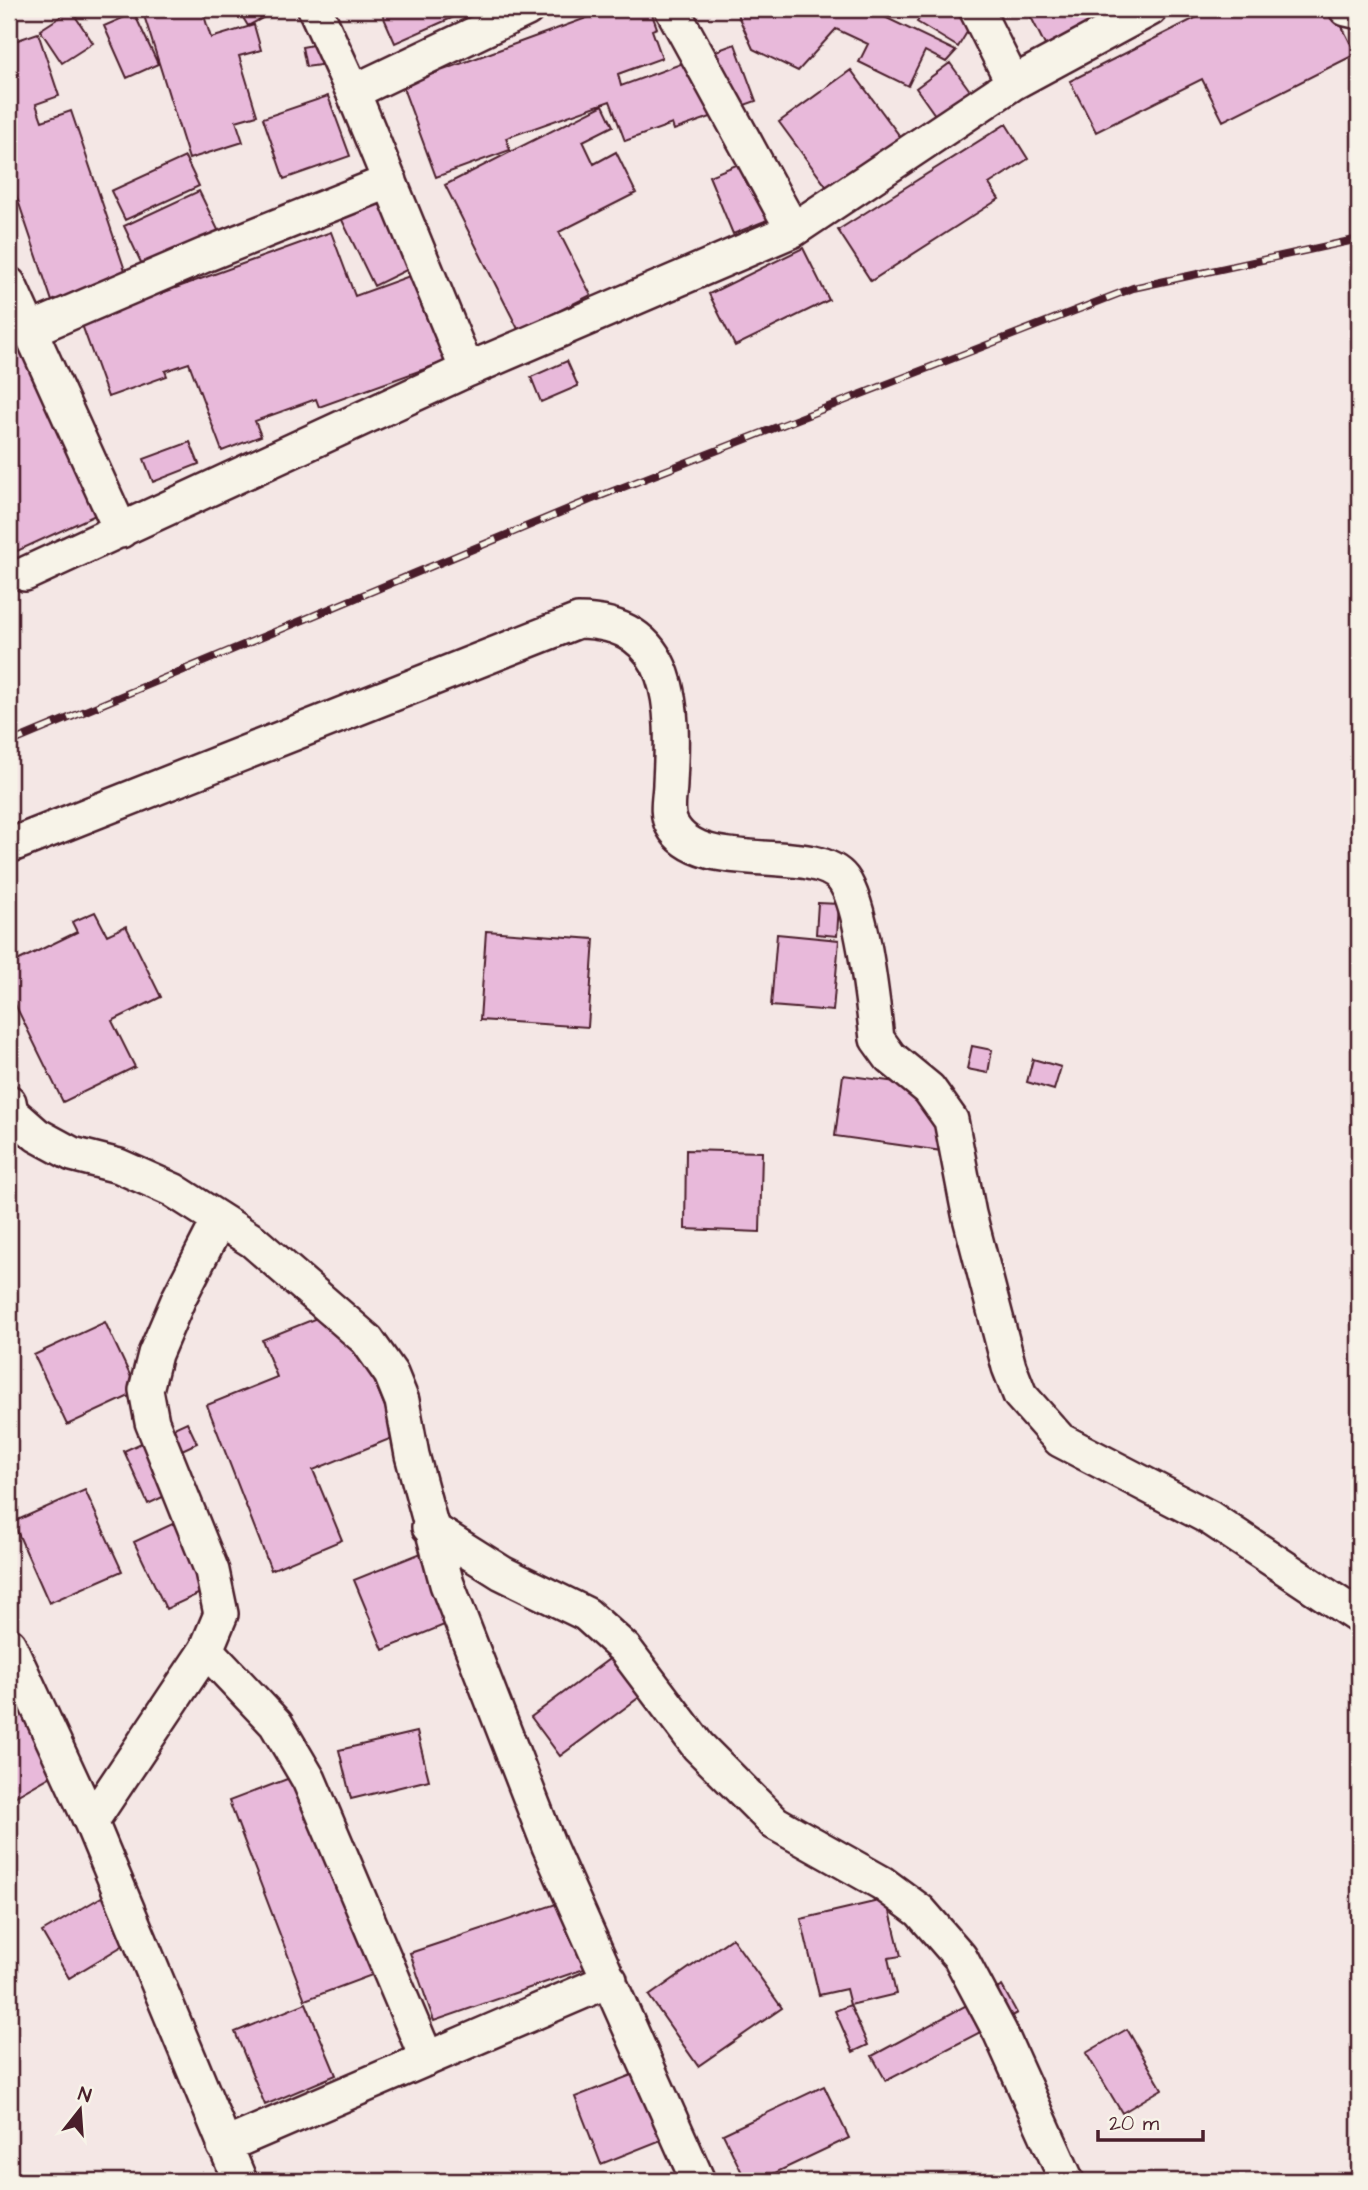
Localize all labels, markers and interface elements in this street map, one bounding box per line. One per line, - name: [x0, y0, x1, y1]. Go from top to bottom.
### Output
- north arrow: [46, 2074, 116, 2144]
- text: N: [75, 2081, 94, 2110]
- scale bar: [1098, 2099, 1204, 2143]
- text: 20 m: [1109, 2109, 1160, 2138]

